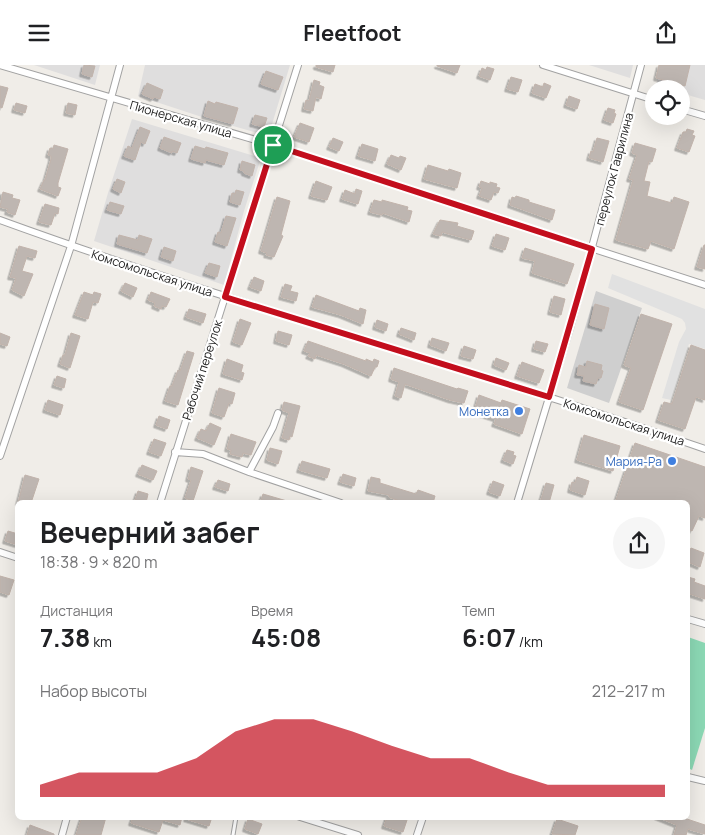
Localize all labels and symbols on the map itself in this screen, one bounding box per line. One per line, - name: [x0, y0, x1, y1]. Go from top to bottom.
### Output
- street label: Пионерская улица: [128, 96, 234, 142]
- street label: переулок Гаврилина: [591, 111, 637, 227]
- pin: [252, 124, 294, 166]
- street label: Комсомольская улица: [89, 245, 215, 301]
- street label: Рабочий переулок: [178, 317, 227, 422]
- street label: Комсомольская улица: [561, 394, 687, 450]
- place label: Монетка: [459, 403, 509, 420]
- marker: Монетка: [513, 405, 525, 417]
- place label: Мария-Ра: [606, 453, 662, 470]
- marker: Мария-Ра: [666, 455, 678, 467]

